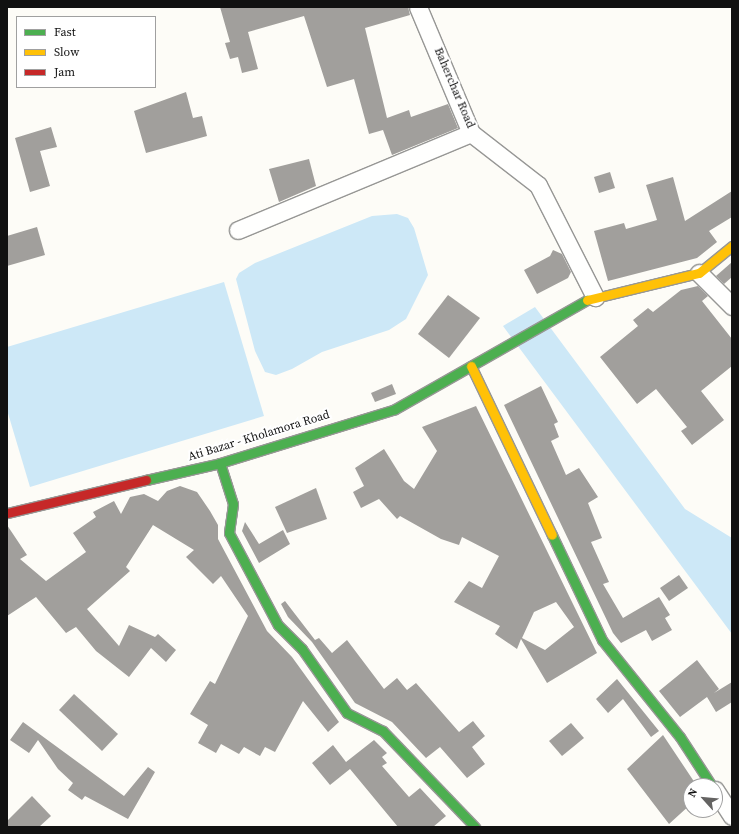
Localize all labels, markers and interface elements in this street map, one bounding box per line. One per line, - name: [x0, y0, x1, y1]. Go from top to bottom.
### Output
- legend: [16, 16, 156, 88]
- text: Fast: [54, 24, 76, 40]
- text: Slow: [54, 44, 79, 60]
- street label: Baherchar Road: [431, 46, 477, 130]
- text: Jam: [54, 64, 75, 80]
- street label: Ati Bazar - Kholamora Road: [187, 408, 331, 464]
- north arrow: [683, 778, 723, 818]
- text: N: [684, 786, 701, 800]

